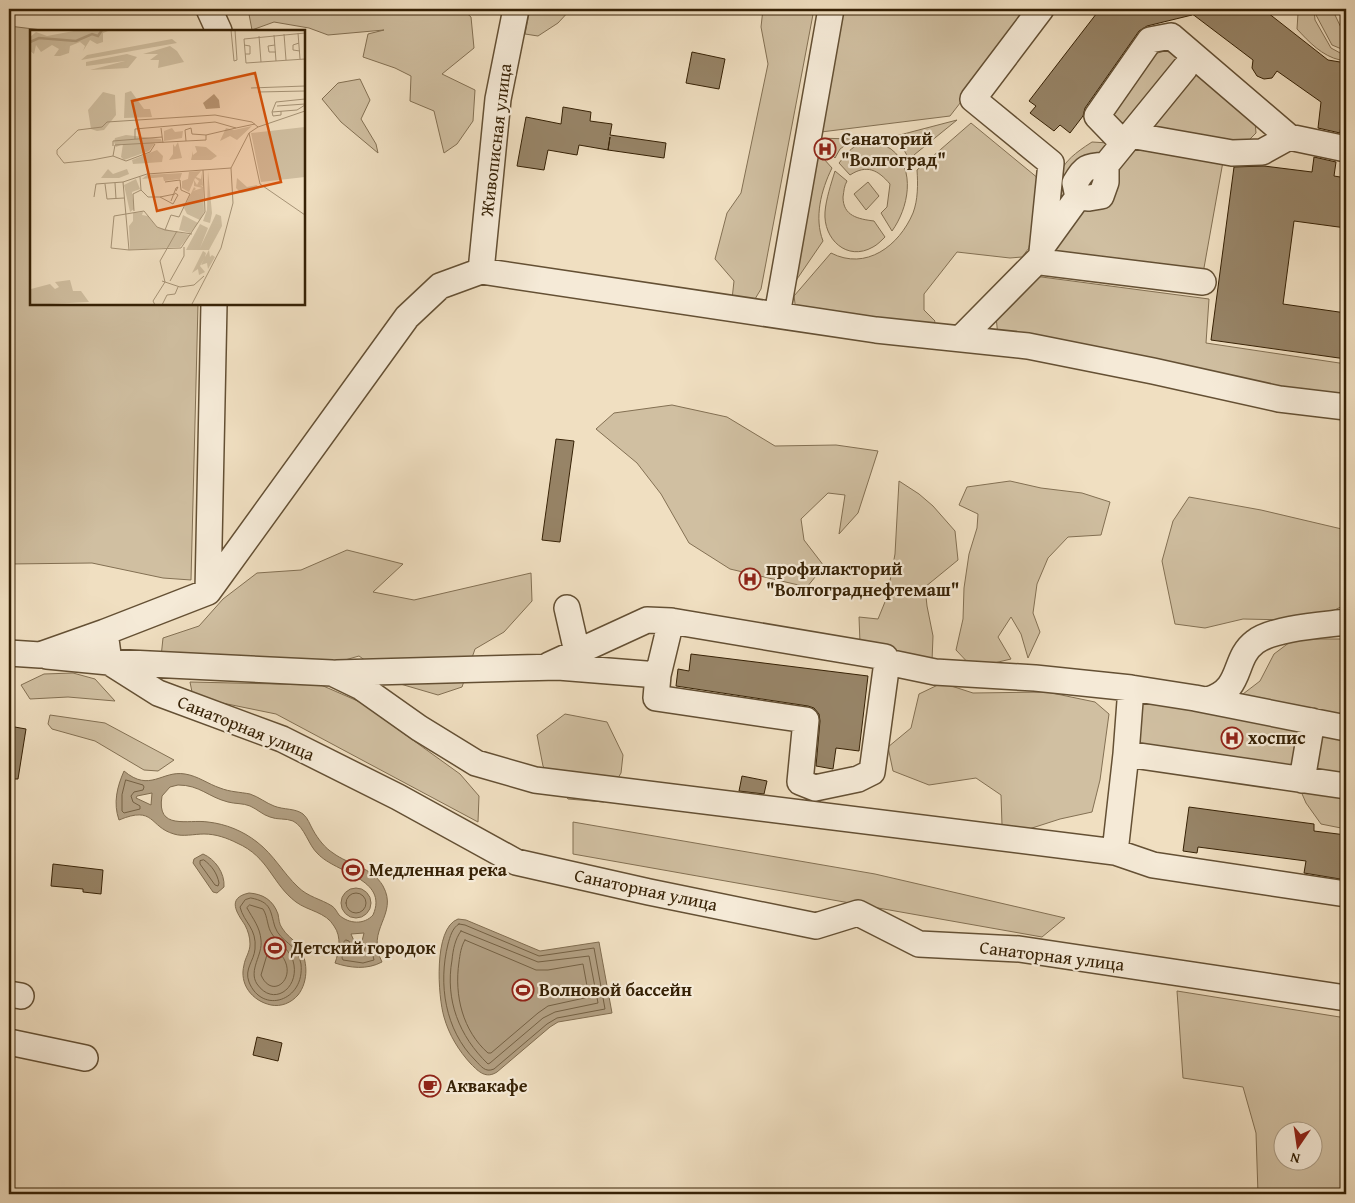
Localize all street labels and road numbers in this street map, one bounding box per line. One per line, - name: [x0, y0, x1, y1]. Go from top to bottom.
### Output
- street label: Живописная улица: [473, 61, 518, 219]
- street label: Санаторная улица: [174, 688, 319, 767]
- street label: Санаторная улица: [572, 861, 721, 918]
- street label: Санаторная улица: [978, 933, 1126, 978]

